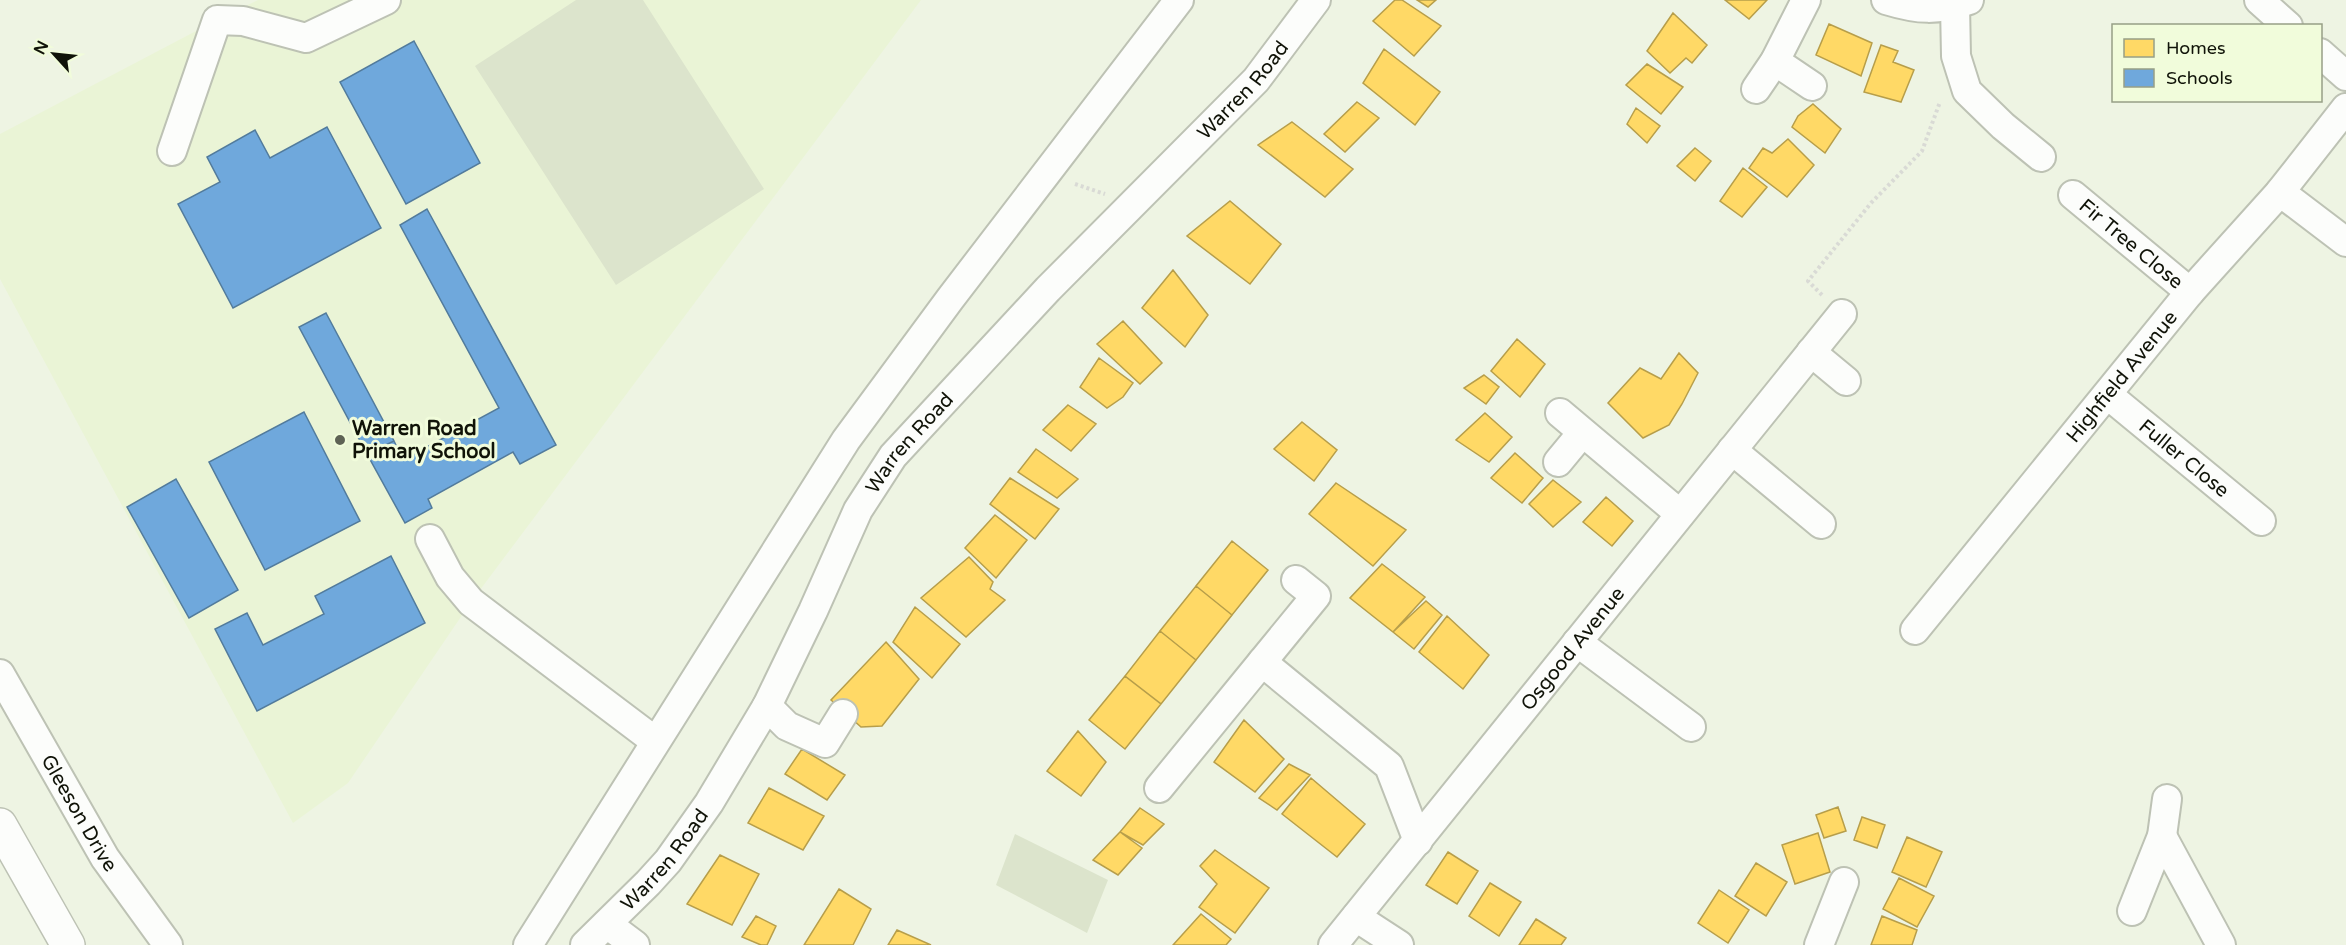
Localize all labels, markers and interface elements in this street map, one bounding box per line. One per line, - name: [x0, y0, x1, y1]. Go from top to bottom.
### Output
- north arrow: [24, 24, 84, 84]
- legend: [2112, 24, 2322, 102]
- text: N: [30, 37, 53, 58]
- street label: Warren Road: [1193, 37, 1294, 145]
- text: Homes: [2166, 37, 2226, 59]
- text: Schools: [2166, 67, 2233, 89]
- street label: Fir Tree Close: [2074, 194, 2188, 294]
- street label: Highfield Avenue: [2061, 306, 2183, 448]
- street label: Warren Road: [861, 388, 959, 498]
- street label: Fuller Close: [2134, 415, 2234, 503]
- place label: Warren Road Primary School: [352, 417, 496, 464]
- marker: Warren Road Primary School: [333, 433, 347, 447]
- street label: Osgood Avenue: [1516, 582, 1630, 716]
- street label: Gleeson Drive: [35, 751, 122, 877]
- street label: Warren Road: [616, 805, 714, 916]

